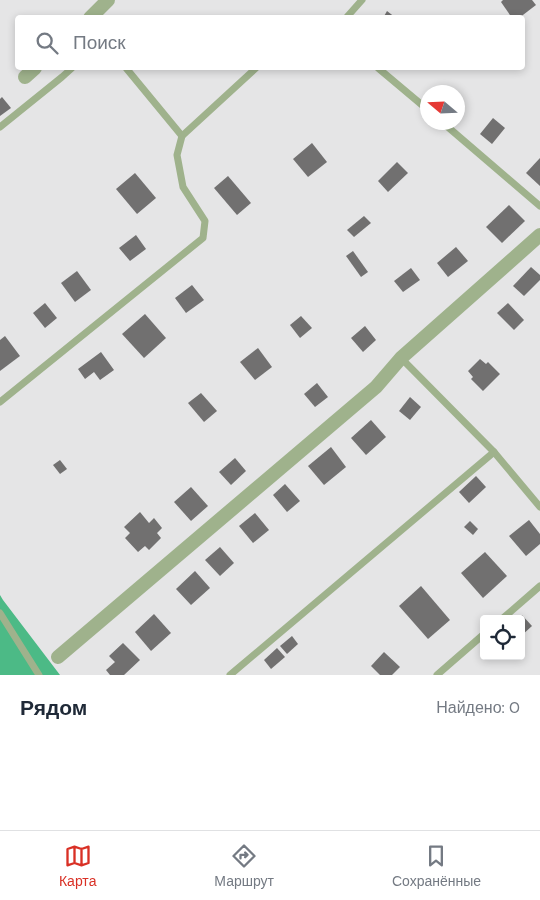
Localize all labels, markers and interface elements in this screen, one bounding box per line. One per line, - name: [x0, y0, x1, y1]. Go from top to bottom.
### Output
- search box: [15, 15, 525, 70]
- icon: search: [33, 29, 61, 57]
- text: Поиск: [73, 30, 126, 55]
- north arrow: [420, 85, 465, 130]
- map controls: [480, 615, 525, 660]
- button: locate: [480, 615, 525, 660]
- text: Рядом: [20, 694, 87, 722]
- text: Найдено: 0: [436, 697, 520, 718]
- tab: Карта: [59, 842, 96, 890]
- tab: Маршрут: [214, 842, 274, 890]
- tab: Сохранённые: [392, 842, 481, 890]

